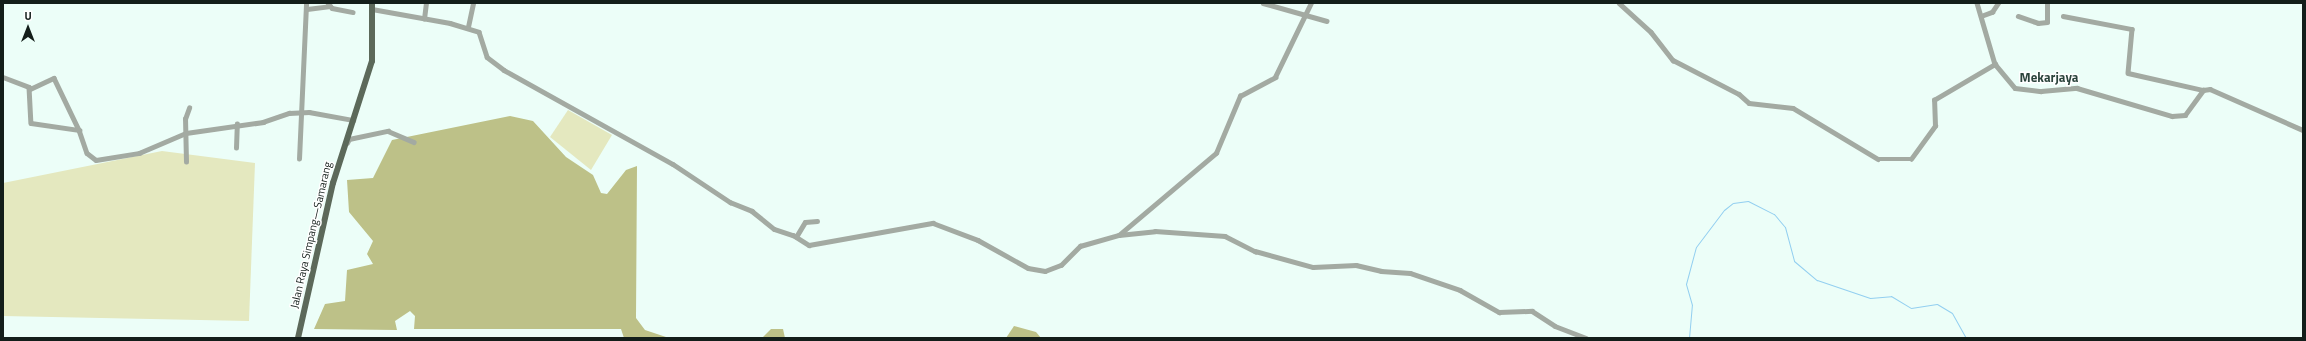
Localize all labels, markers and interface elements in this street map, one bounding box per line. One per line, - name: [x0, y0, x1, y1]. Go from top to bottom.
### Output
- north arrow: [8, 8, 48, 48]
- text: U: [24, 8, 32, 24]
- district label: Mekarjaya: [2020, 69, 2078, 85]
- street label: Jalan Raya Simpang—Samarang: [288, 160, 334, 310]

